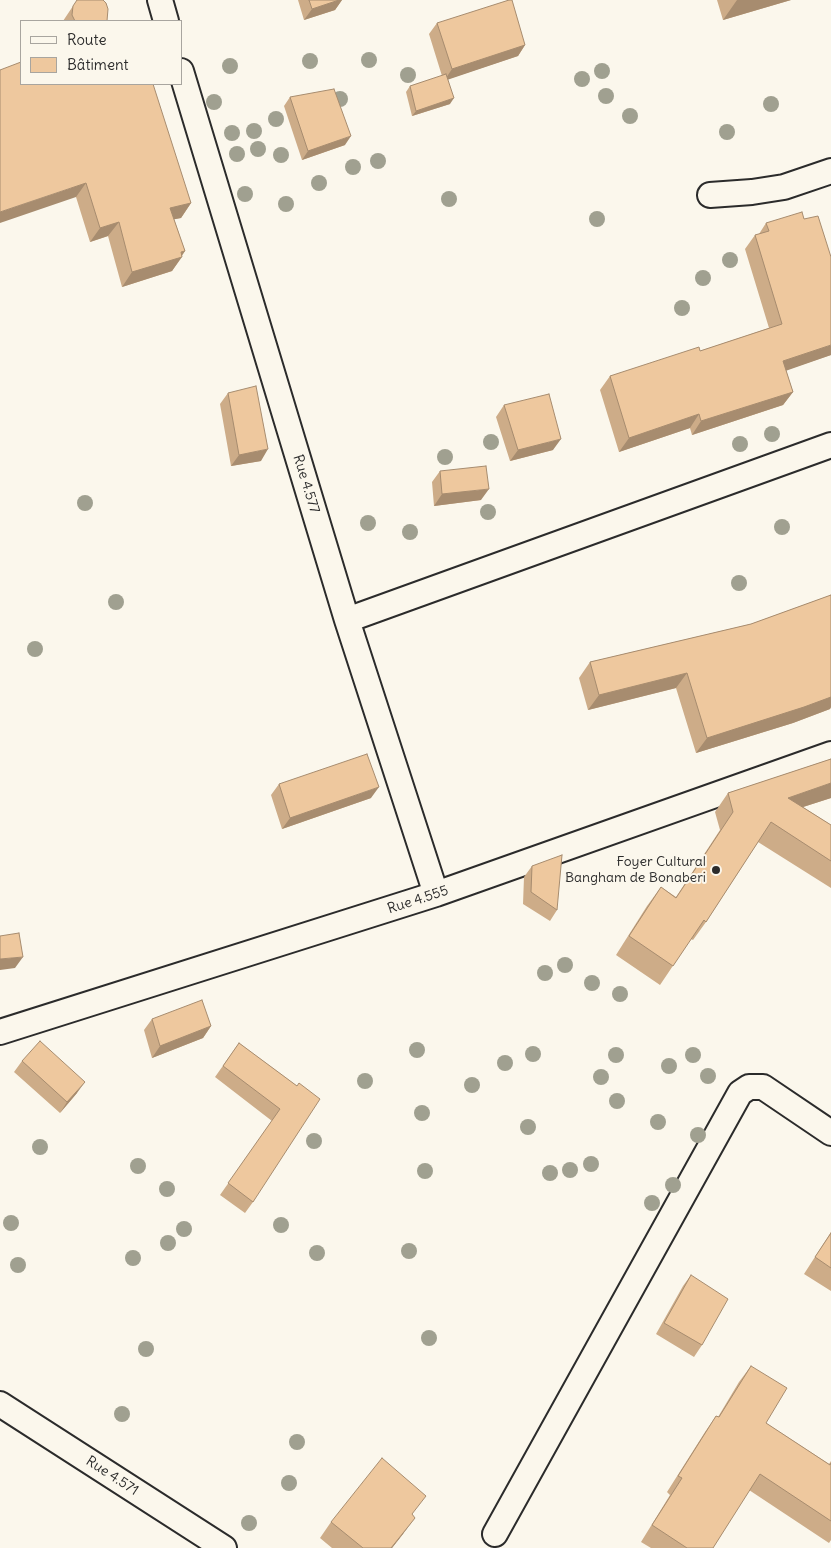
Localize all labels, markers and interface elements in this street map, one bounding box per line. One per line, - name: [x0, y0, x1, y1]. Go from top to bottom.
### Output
- legend: [20, 20, 182, 85]
- text: Route: [67, 30, 107, 49]
- text: Bâtiment: [67, 55, 129, 74]
- street label: Rue 4.577: [289, 453, 323, 515]
- place label: Foyer Cultural Bangham de Bonaberi: [565, 854, 706, 886]
- marker: Foyer Cultural Bangham de Bonaberi: [710, 864, 722, 876]
- street label: Rue 4.555: [385, 882, 451, 918]
- street label: Rue 4.571: [83, 1453, 141, 1499]

